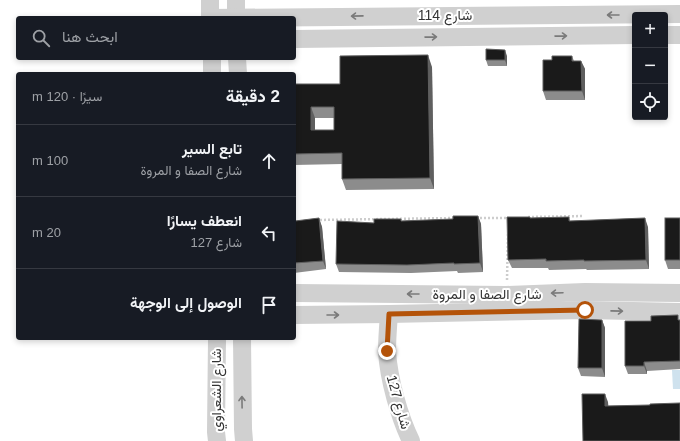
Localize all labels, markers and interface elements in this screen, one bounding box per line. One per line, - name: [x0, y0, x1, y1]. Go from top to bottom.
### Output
- street label: شارع 114: [418, 7, 472, 26]
- one-way arrow: [607, 11, 620, 18]
- one-way arrow: [351, 12, 364, 20]
- map controls: [632, 12, 668, 120]
- button: +: [632, 12, 668, 48]
- search box: [16, 16, 296, 60]
- icon: search: [30, 27, 52, 49]
- text: ابحث هنا: [62, 28, 118, 45]
- one-way arrow: [554, 32, 567, 40]
- one-way arrow: [424, 33, 437, 41]
- button: −: [632, 48, 668, 84]
- button: locate: [632, 84, 668, 120]
- text: 2 دقيقة: [226, 87, 280, 106]
- text: سيرًا · 120 m: [32, 89, 102, 104]
- text: تابع السير: [182, 140, 242, 157]
- icon: ahead: [258, 150, 280, 172]
- text: 100 m: [32, 153, 68, 168]
- text: شارع الصفا و المروة: [141, 163, 242, 178]
- text: انعطف يسارًا: [167, 212, 242, 229]
- icon: left: [258, 222, 280, 244]
- text: 20 m: [32, 225, 61, 240]
- text: شارع 127: [191, 235, 242, 250]
- street label: شارع الصفا و المروة: [432, 286, 542, 305]
- one-way arrow: [551, 289, 564, 297]
- one-way arrow: [407, 290, 420, 298]
- text: الوصول إلى الوجهة: [130, 294, 242, 311]
- icon: arrive: [258, 294, 280, 316]
- route start: [576, 301, 594, 319]
- one-way arrow: [610, 307, 623, 315]
- one-way arrow: [326, 311, 339, 319]
- route end: [378, 342, 396, 360]
- street label: شارع الشعراوي: [208, 349, 228, 431]
- street label: شارع 127: [381, 373, 414, 432]
- one-way arrow: [238, 396, 246, 409]

